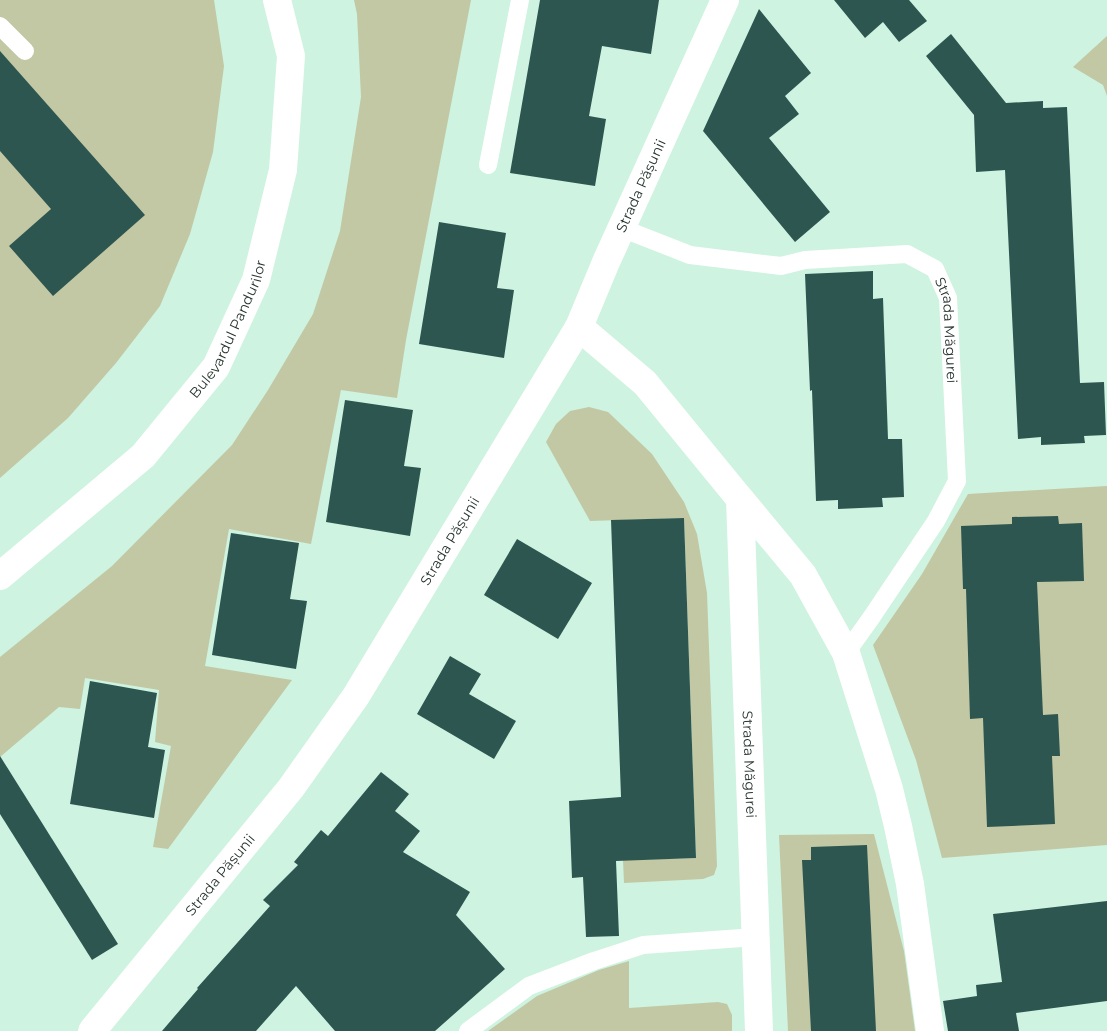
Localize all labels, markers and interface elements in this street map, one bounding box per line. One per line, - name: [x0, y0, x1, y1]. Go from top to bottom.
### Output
- street label: Strada Pășunii: [612, 136, 670, 235]
- street label: Bulevardul Pandurilor: [185, 258, 270, 402]
- street label: Strada Măgurei: [931, 274, 961, 384]
- street label: Strada Pășunii: [416, 493, 483, 589]
- street label: Strada Măgurei: [739, 710, 760, 818]
- street label: Strada Pășunii: [181, 830, 259, 919]

